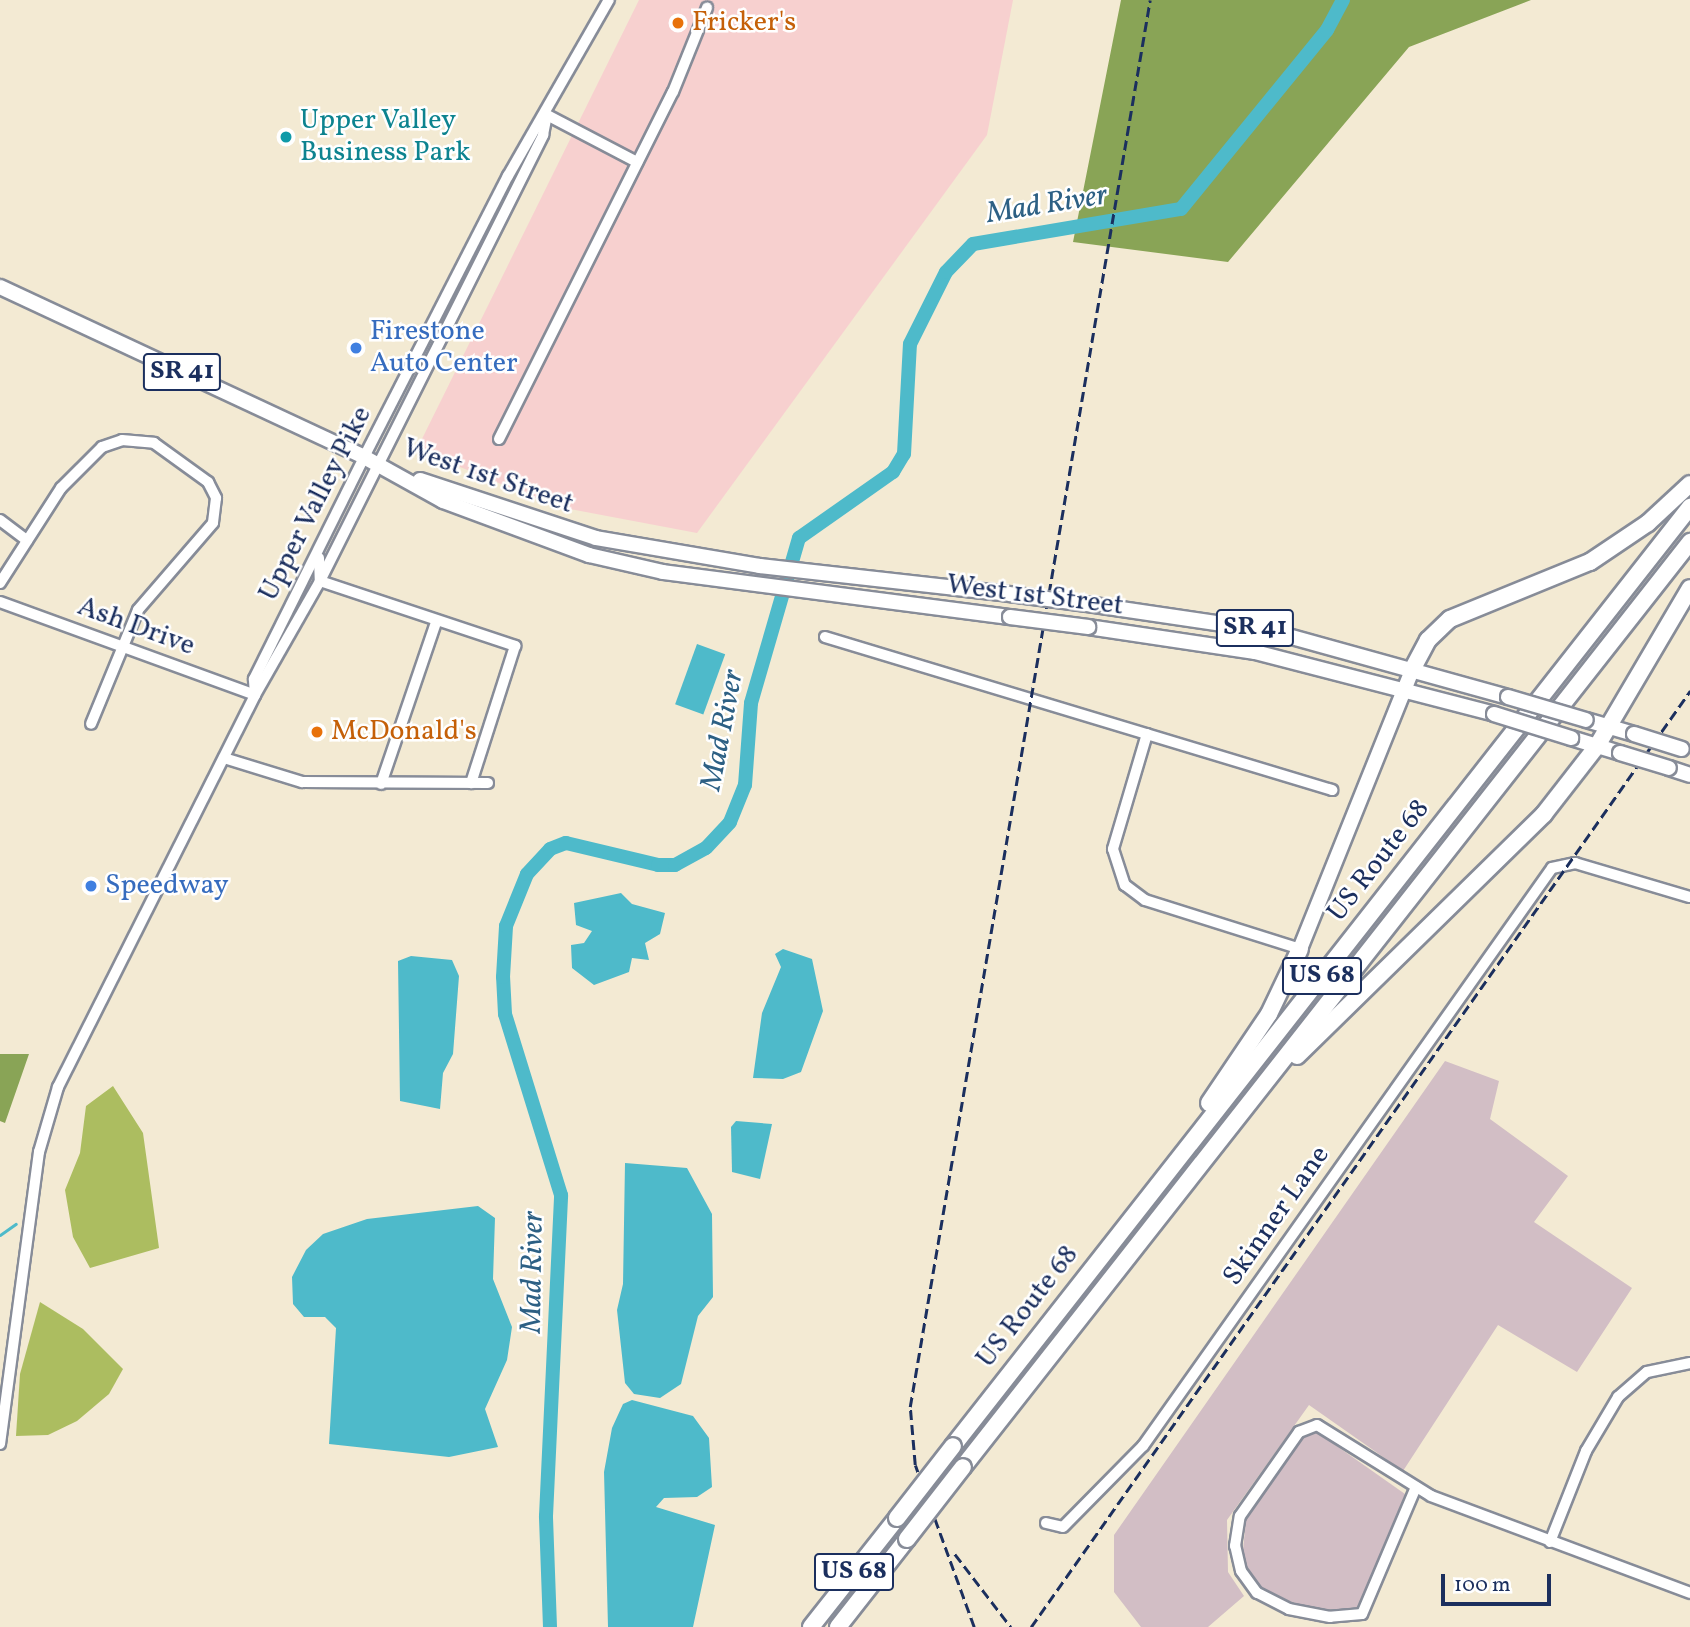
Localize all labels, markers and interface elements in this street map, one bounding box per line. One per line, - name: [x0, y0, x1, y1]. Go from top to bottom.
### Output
- place label: Fricker's: [692, 6, 796, 40]
- marker: Fricker's: [670, 15, 686, 31]
- place label: Upper Valley Business Park: [300, 104, 470, 170]
- marker: Upper Valley Business Park: [278, 129, 294, 145]
- water label: Mad River: [984, 178, 1110, 232]
- place label: Firestone Auto Center: [370, 315, 518, 381]
- marker: Firestone Auto Center: [348, 340, 364, 356]
- road number: SR 41: [142, 350, 222, 394]
- street label: Upper Valley Pike: [252, 400, 380, 608]
- street label: West 1st Street: [398, 432, 578, 522]
- street label: West 1st Street: [945, 568, 1125, 624]
- street label: Ash Drive: [73, 590, 199, 664]
- road number: SR 41: [1215, 606, 1295, 650]
- water label: Mad River: [694, 667, 752, 793]
- place label: McDonald's: [331, 715, 477, 749]
- marker: McDonald's: [309, 724, 325, 740]
- street label: US Route 68: [1321, 793, 1437, 929]
- place label: Speedway: [105, 869, 229, 903]
- marker: Speedway: [83, 878, 99, 894]
- road number: US 68: [1282, 953, 1362, 998]
- street label: Skinner Lane: [1217, 1140, 1337, 1292]
- water label: Mad River: [514, 1211, 552, 1333]
- street label: US Route 68: [970, 1239, 1086, 1375]
- road number: US 68: [814, 1550, 894, 1595]
- scale bar: [1445, 1560, 1555, 1604]
- text: 100 m: [1454, 1571, 1511, 1600]

